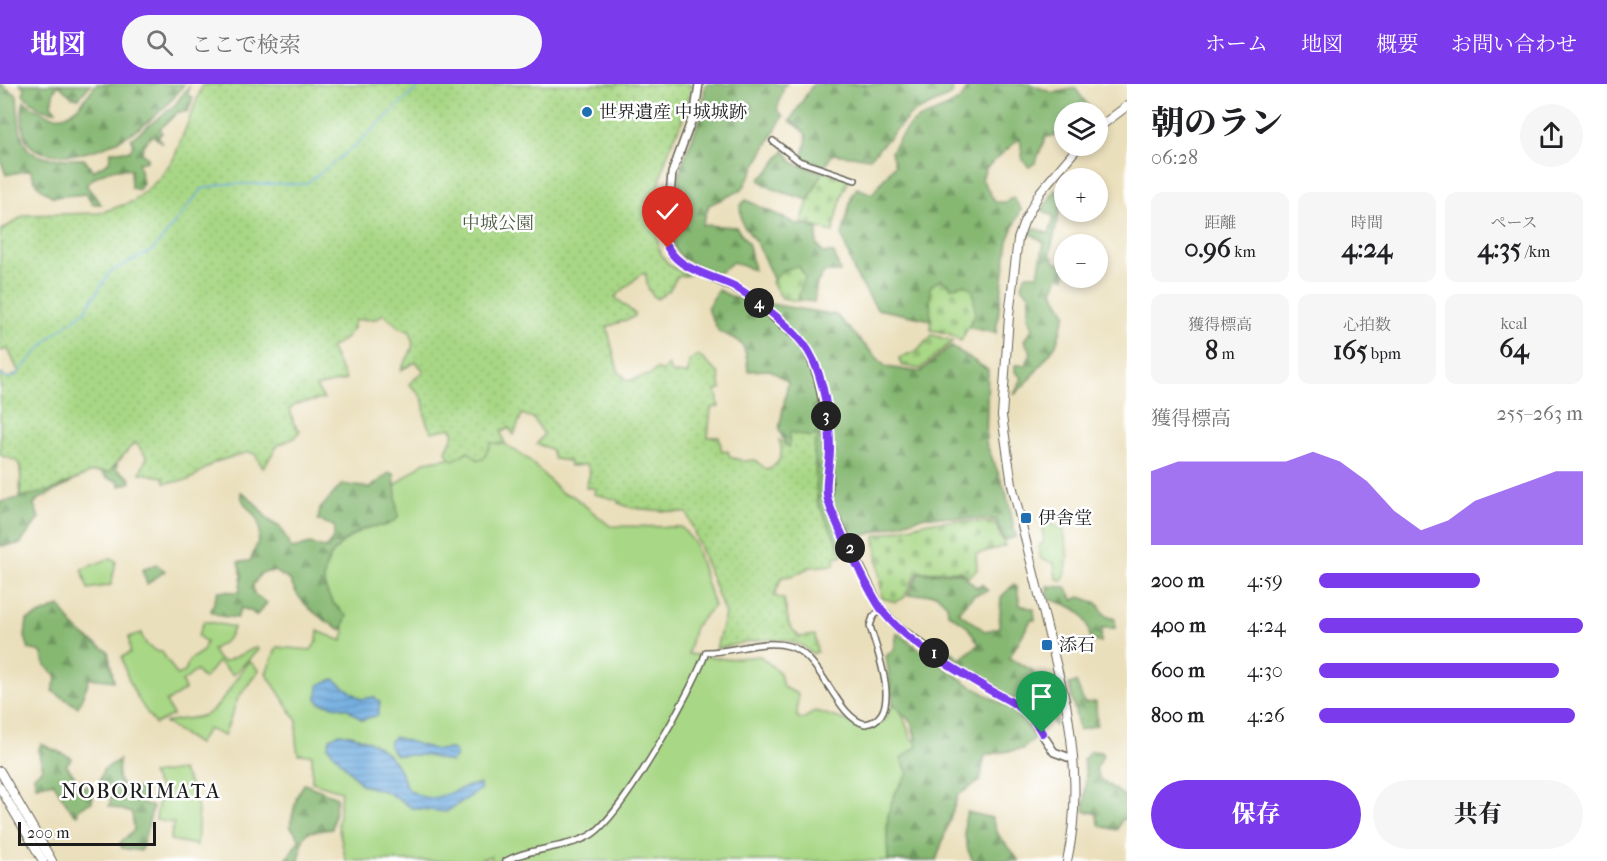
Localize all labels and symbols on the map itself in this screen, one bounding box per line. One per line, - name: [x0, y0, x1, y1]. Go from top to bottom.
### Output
- place label: 世界遺産 中城城跡: [599, 102, 747, 123]
- marker: 世界遺産 中城城跡: [580, 105, 594, 119]
- pin: [642, 186, 693, 248]
- park label: 中城公園: [462, 213, 534, 234]
- pin: 4: [744, 288, 774, 318]
- pin: 3: [811, 401, 841, 431]
- place label: 伊舎堂: [1038, 508, 1092, 529]
- marker: 伊舎堂: [1019, 511, 1033, 525]
- pin: 2: [835, 533, 865, 563]
- place label: 添石: [1059, 635, 1095, 656]
- pin: 1: [919, 638, 949, 668]
- marker: 添石: [1040, 638, 1054, 652]
- pin: [1016, 671, 1067, 733]
- district label: NOBORIMATA: [61, 779, 221, 803]
- scale bar: [18, 819, 156, 846]

